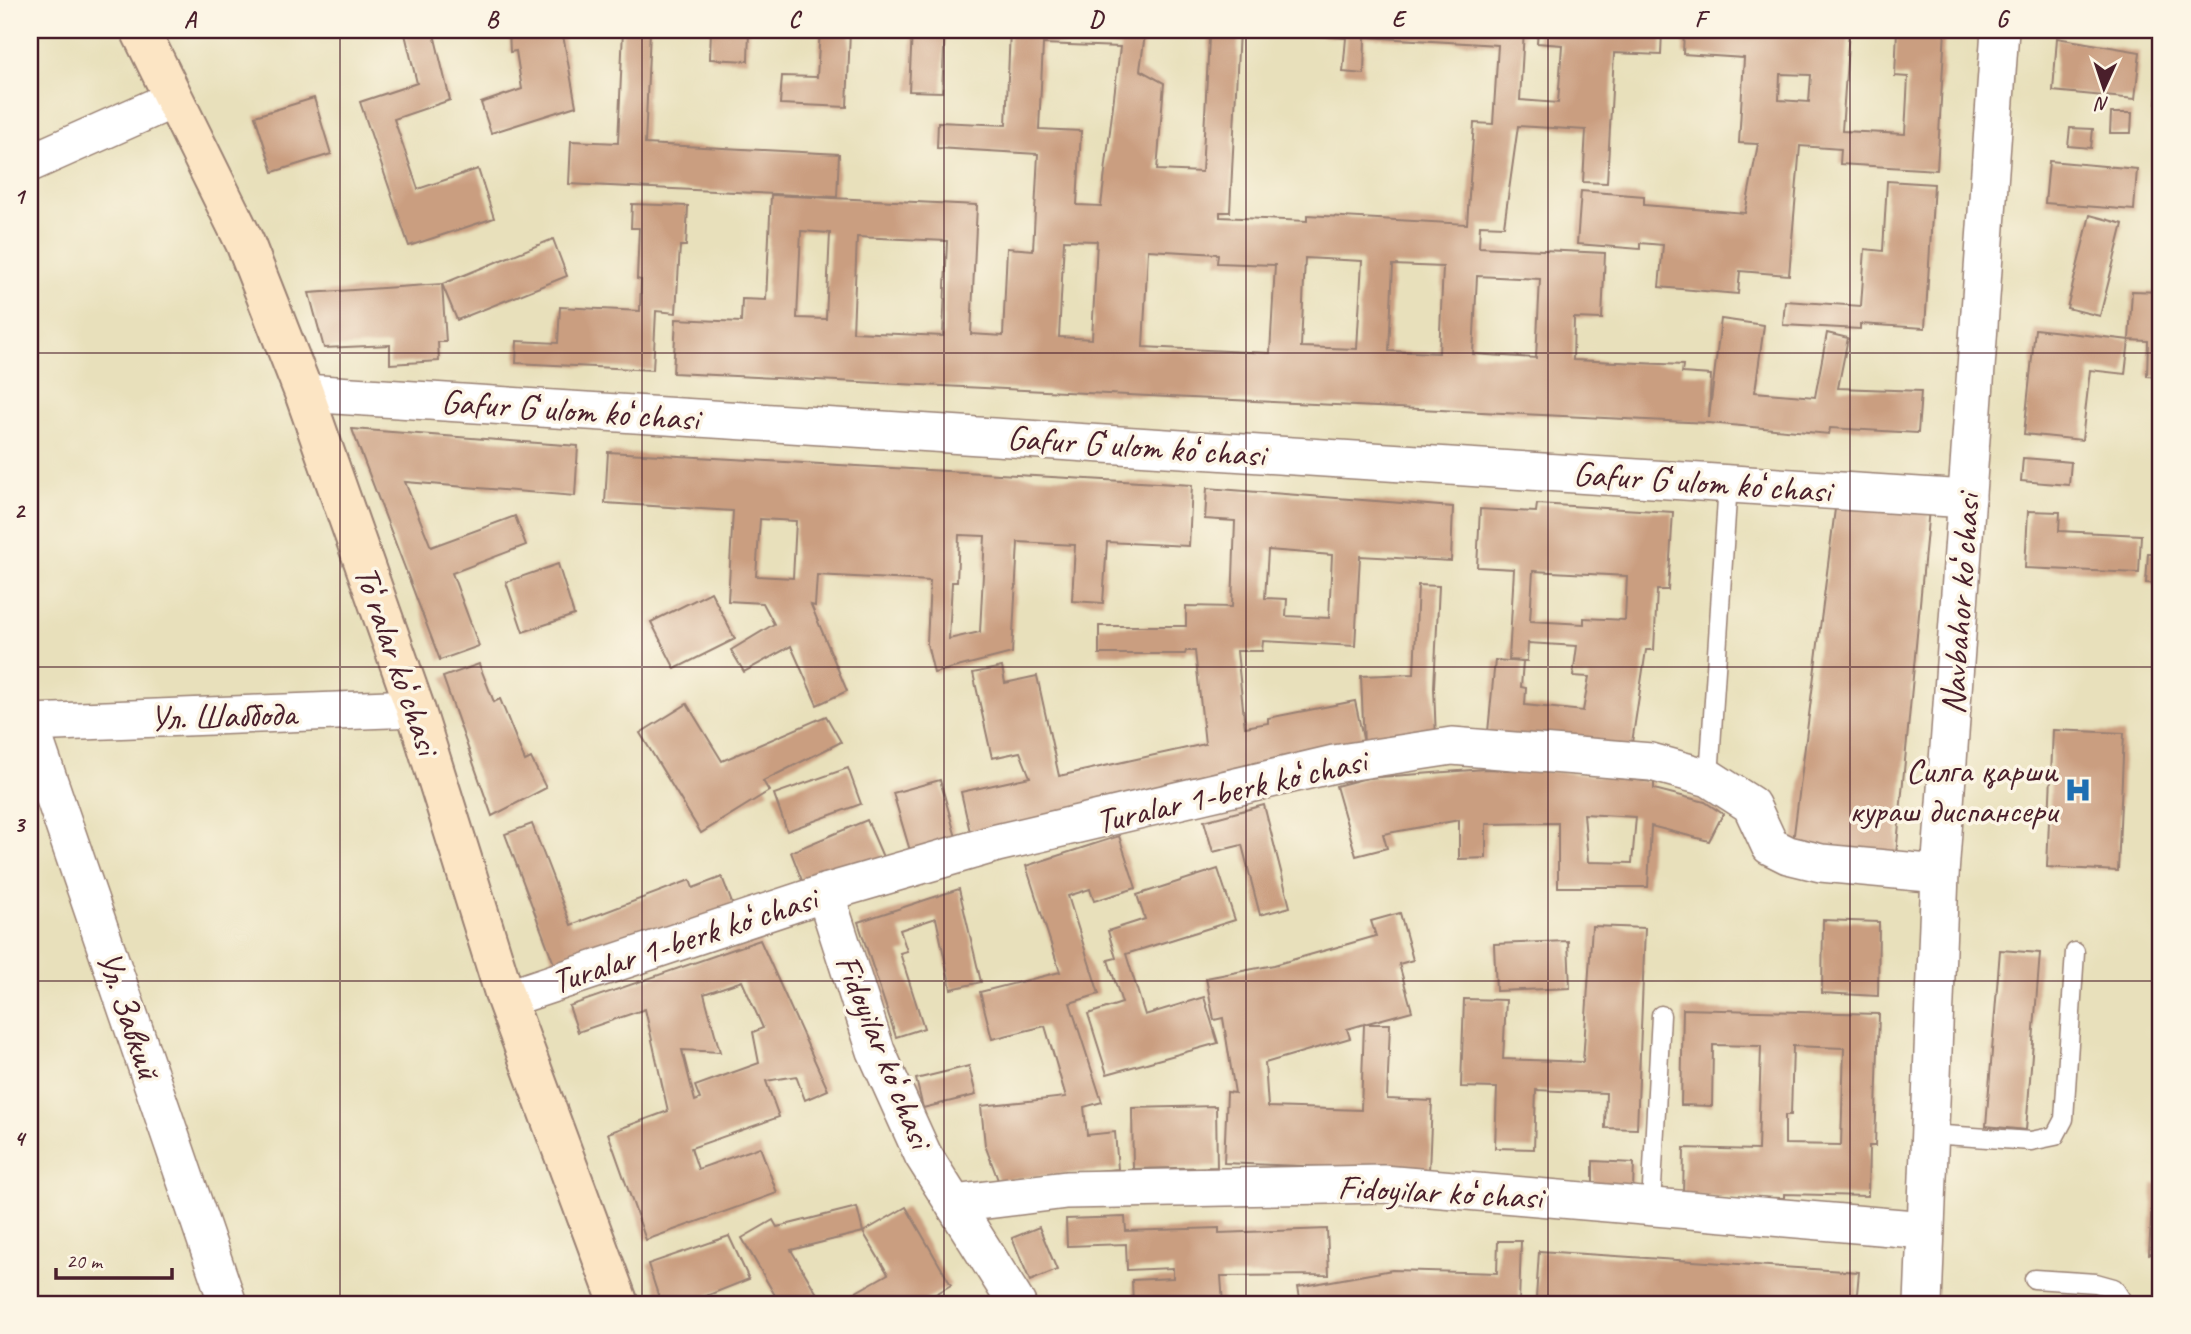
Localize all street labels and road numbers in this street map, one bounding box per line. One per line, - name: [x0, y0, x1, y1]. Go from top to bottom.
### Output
- street label: Gafur Gʻulom koʻchasi: [440, 379, 705, 442]
- street label: Gafur Gʻulom koʻchasi: [1006, 415, 1271, 478]
- street label: Gafur Gʻulom koʻchasi: [1572, 451, 1837, 514]
- street label: Navbahor koʻchasi: [1930, 488, 1990, 716]
- street label: Toʻralar koʻchasi: [344, 560, 452, 765]
- street label: Ул. Шаббода: [149, 691, 300, 741]
- street label: Turalar 1-berk koʻchasi: [1091, 737, 1375, 844]
- street label: Turalar 1-berk koʻchasi: [546, 875, 827, 1004]
- street label: Ул. Завкий: [86, 945, 173, 1087]
- street label: Fidoyilar koʻchasi: [825, 948, 945, 1158]
- street label: Fidoyilar koʻchasi: [1337, 1164, 1548, 1220]

